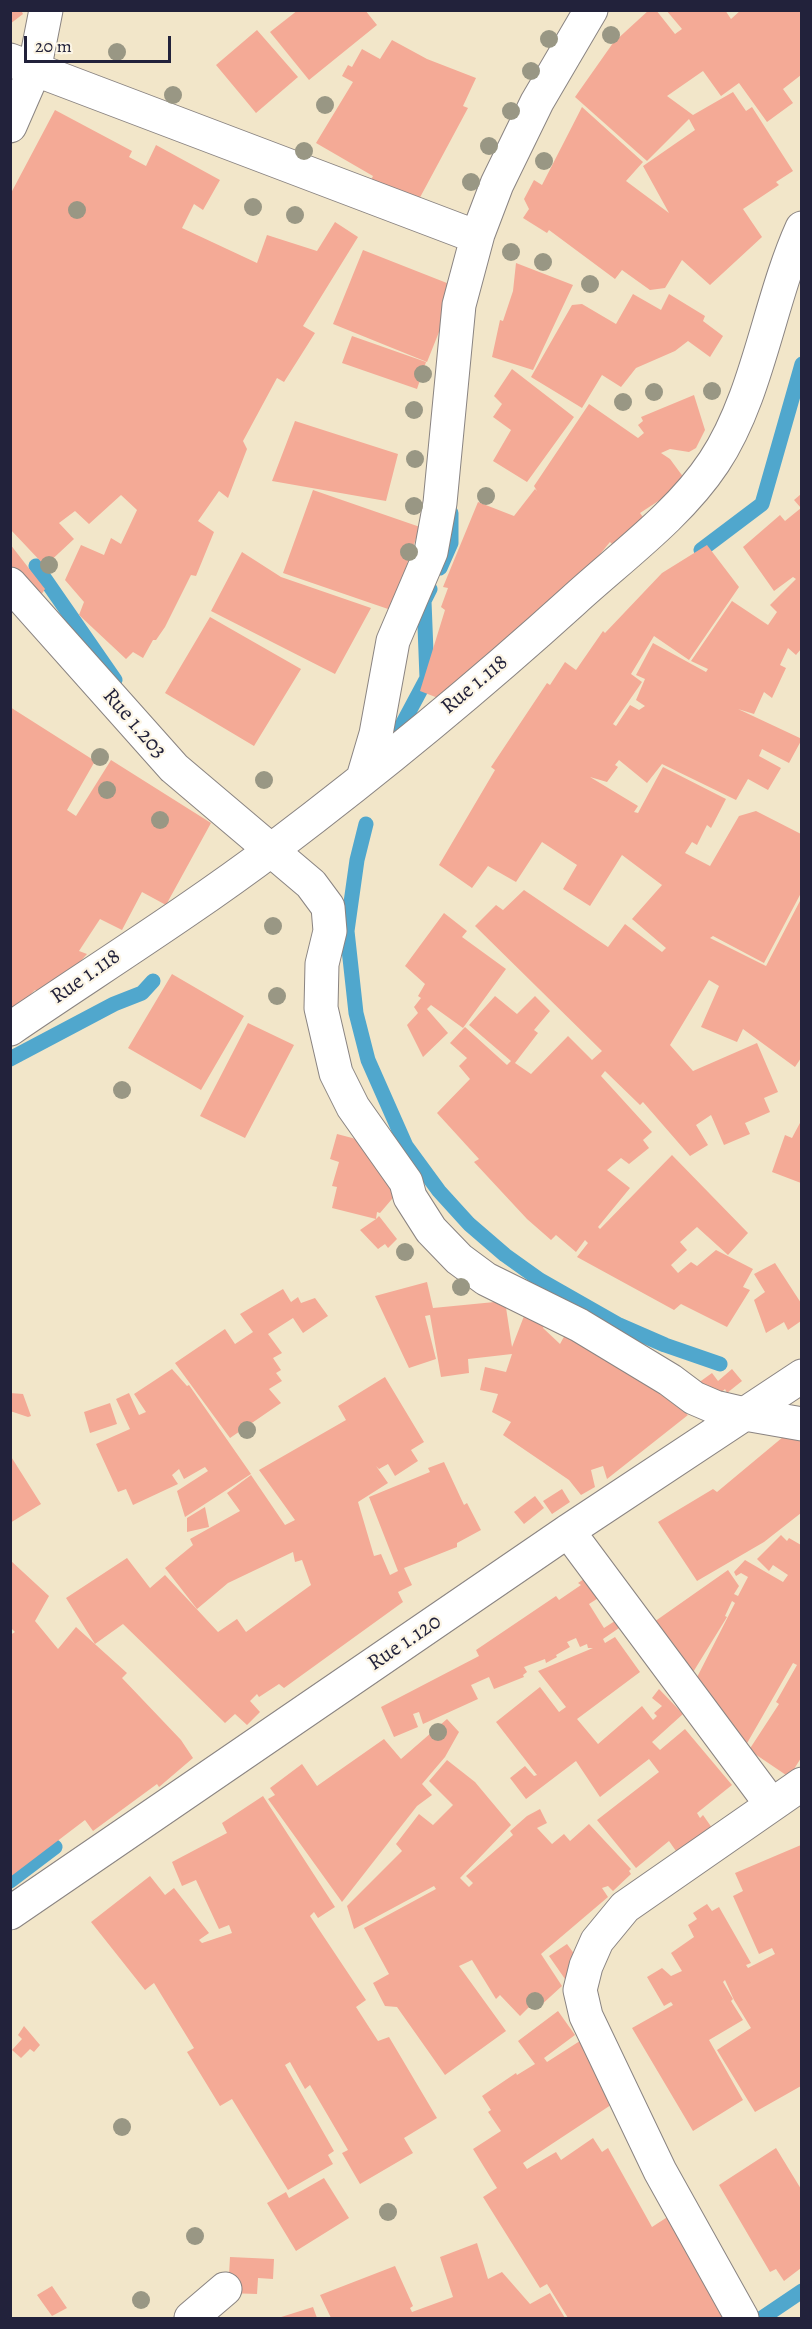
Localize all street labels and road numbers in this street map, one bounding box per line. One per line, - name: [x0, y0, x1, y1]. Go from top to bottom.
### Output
- street label: Rue 1.118: [436, 650, 514, 720]
- street label: Rue 1.203: [96, 683, 172, 765]
- street label: Rue 1.118: [46, 944, 126, 1010]
- street label: Rue 1.120: [363, 1609, 447, 1677]

